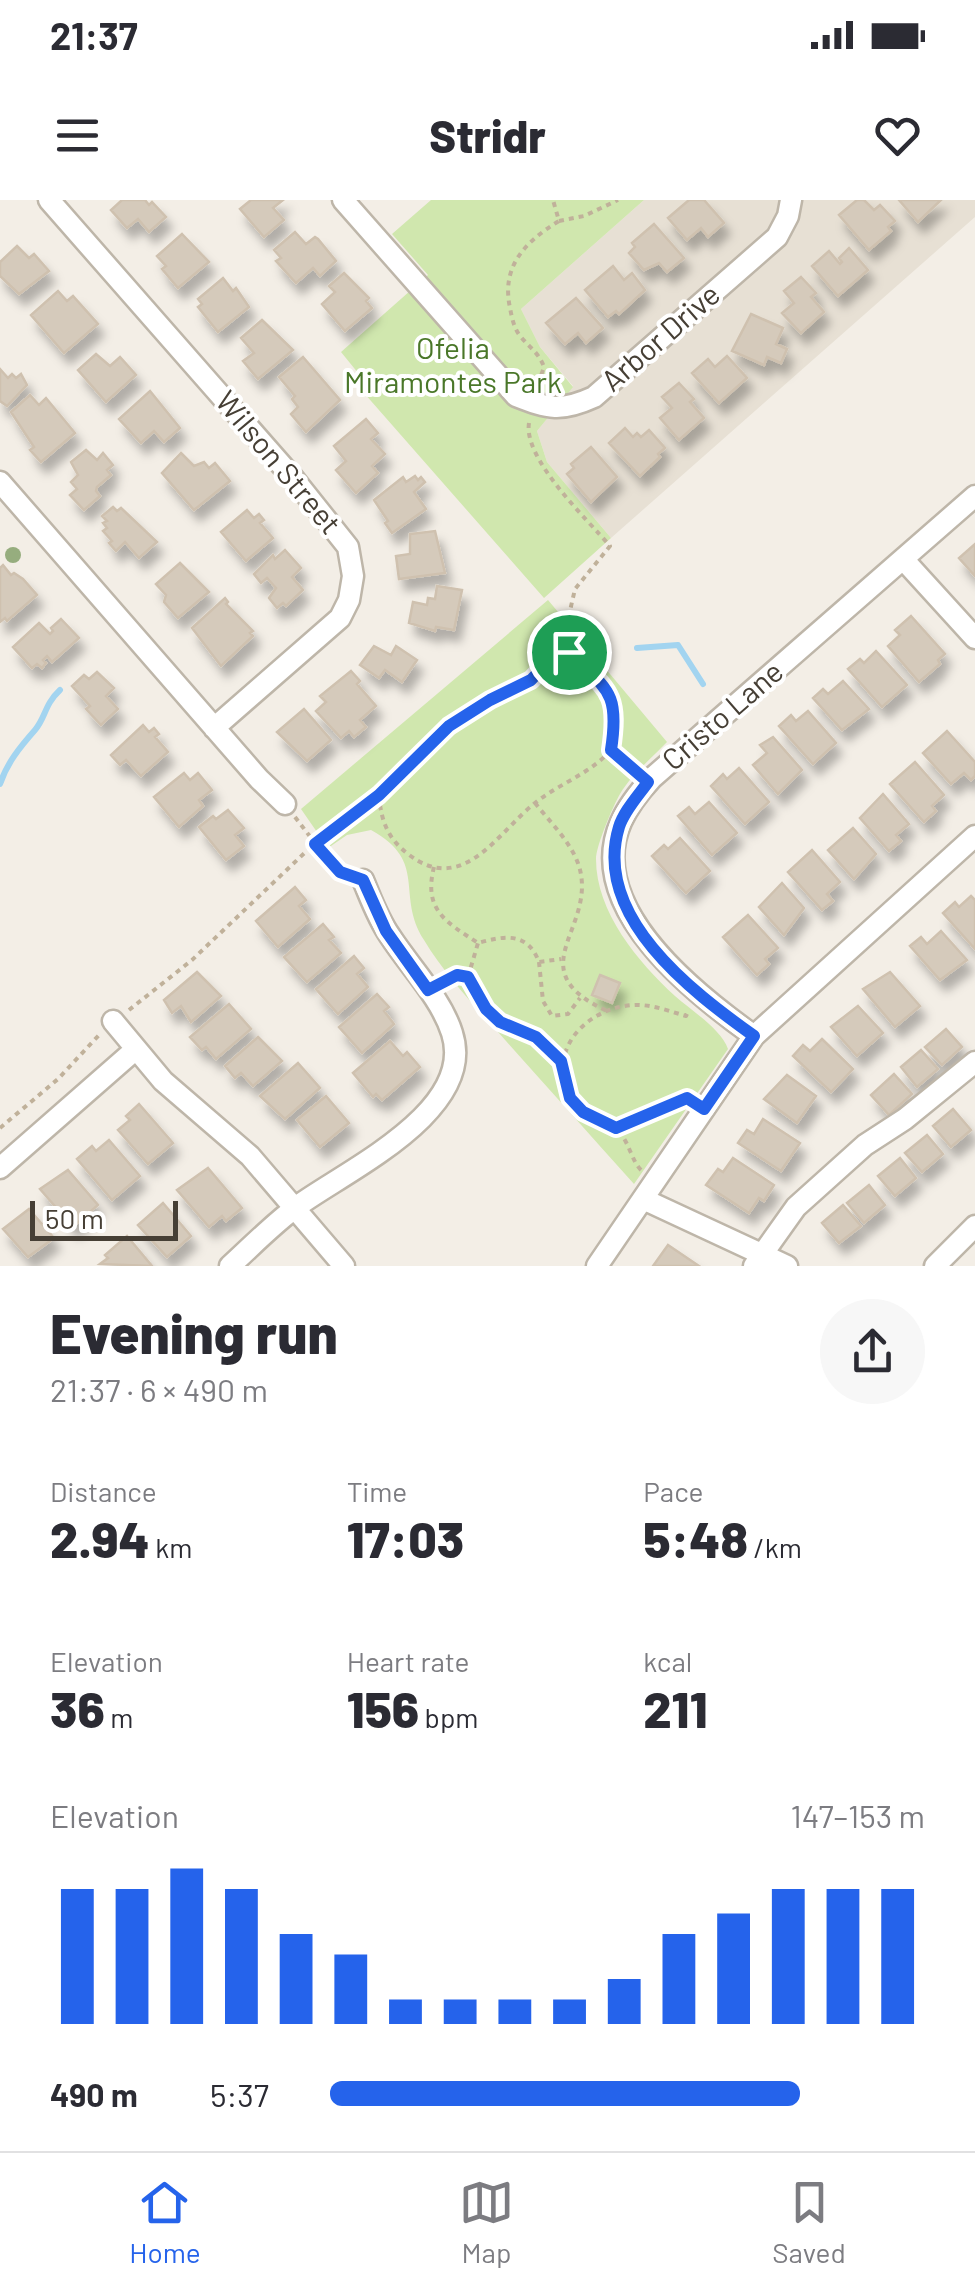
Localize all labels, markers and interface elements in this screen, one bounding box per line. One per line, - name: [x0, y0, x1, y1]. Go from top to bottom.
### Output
- text: 21:37: [50, 12, 138, 58]
- icon: menu: [50, 108, 105, 163]
- text: Stridr: [429, 108, 546, 162]
- icon: heart: [870, 108, 925, 163]
- street label: Arbor Drive: [593, 275, 726, 398]
- park label: Ofelia Miramontes Park: [344, 329, 562, 399]
- street label: Wilson Street: [209, 383, 350, 541]
- pin: [527, 610, 612, 695]
- icon: arrive: [542, 625, 597, 680]
- street label: Cristo Lane: [654, 652, 789, 777]
- scale bar: [30, 1196, 178, 1240]
- text: 50 m: [45, 1201, 104, 1235]
- text: Evening run: [50, 1299, 338, 1365]
- button: share: [820, 1299, 925, 1404]
- text: 21:37 · 6 × 490 m: [50, 1370, 268, 1408]
- text: Distance: [50, 1474, 157, 1508]
- text: Time: [347, 1474, 407, 1508]
- text: Pace: [643, 1474, 704, 1508]
- text: 2.94: [50, 1508, 150, 1568]
- text: 17:03: [347, 1508, 464, 1568]
- text: 5:48: [643, 1508, 748, 1568]
- text: km: [150, 1530, 192, 1564]
- text: /km: [748, 1530, 802, 1564]
- text: Elevation: [50, 1644, 163, 1678]
- text: Heart rate: [347, 1644, 469, 1678]
- text: kcal: [643, 1644, 692, 1678]
- text: 36: [50, 1678, 105, 1738]
- text: 156: [347, 1678, 419, 1738]
- text: 211: [643, 1678, 708, 1738]
- text: m: [105, 1700, 133, 1734]
- text: bpm: [419, 1700, 479, 1734]
- text: Elevation: [50, 1796, 179, 1834]
- text: 147–153 m: [791, 1796, 925, 1834]
- text: 490 m: [50, 2075, 138, 2113]
- text: 5:37: [210, 2075, 269, 2113]
- tab: Home: [129, 2175, 201, 2269]
- tab: Map: [459, 2175, 514, 2269]
- tab: Saved: [772, 2175, 846, 2269]

